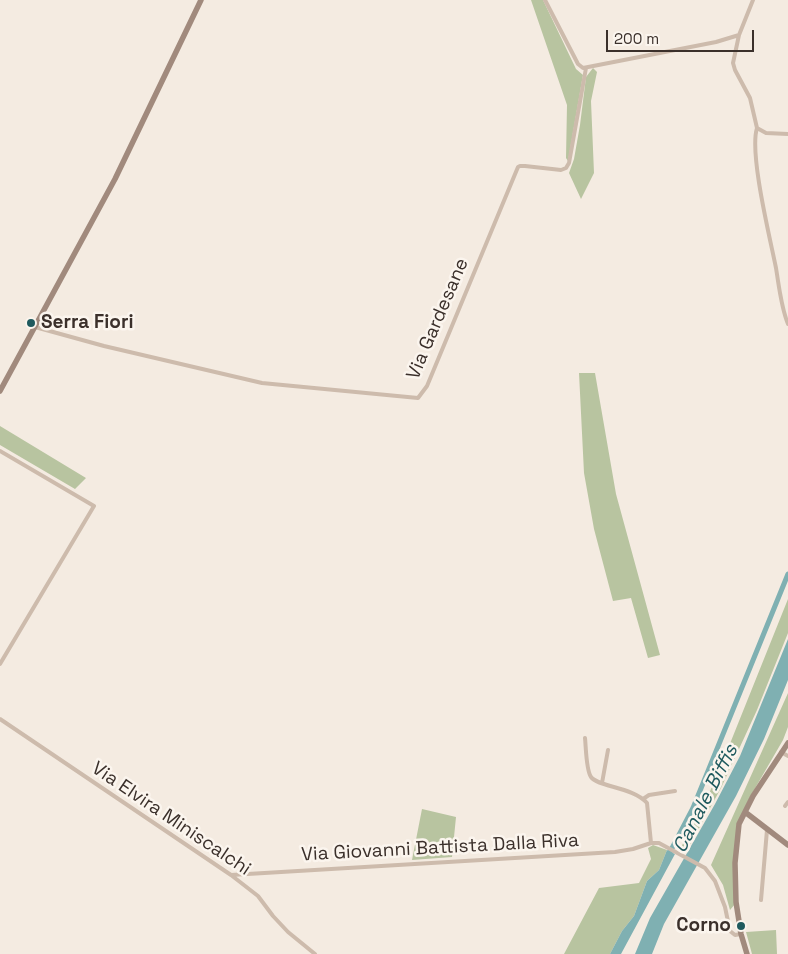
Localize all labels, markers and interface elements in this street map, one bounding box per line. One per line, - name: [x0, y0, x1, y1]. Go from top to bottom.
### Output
- scale bar: [608, 20, 756, 52]
- text: 200 m: [614, 29, 659, 48]
- street label: Via Gardesane: [402, 255, 474, 383]
- place label: Serra Fiori: [41, 312, 134, 334]
- marker: Serra Fiori: [25, 317, 37, 329]
- water label: Canale Biffis: [668, 741, 744, 857]
- street label: Via Elvira Miniscalchi: [87, 757, 255, 881]
- street label: Via Giovanni Battista Dalla Riva: [301, 829, 579, 867]
- place label: Corno: [676, 915, 731, 937]
- marker: Corno: [735, 920, 747, 932]

